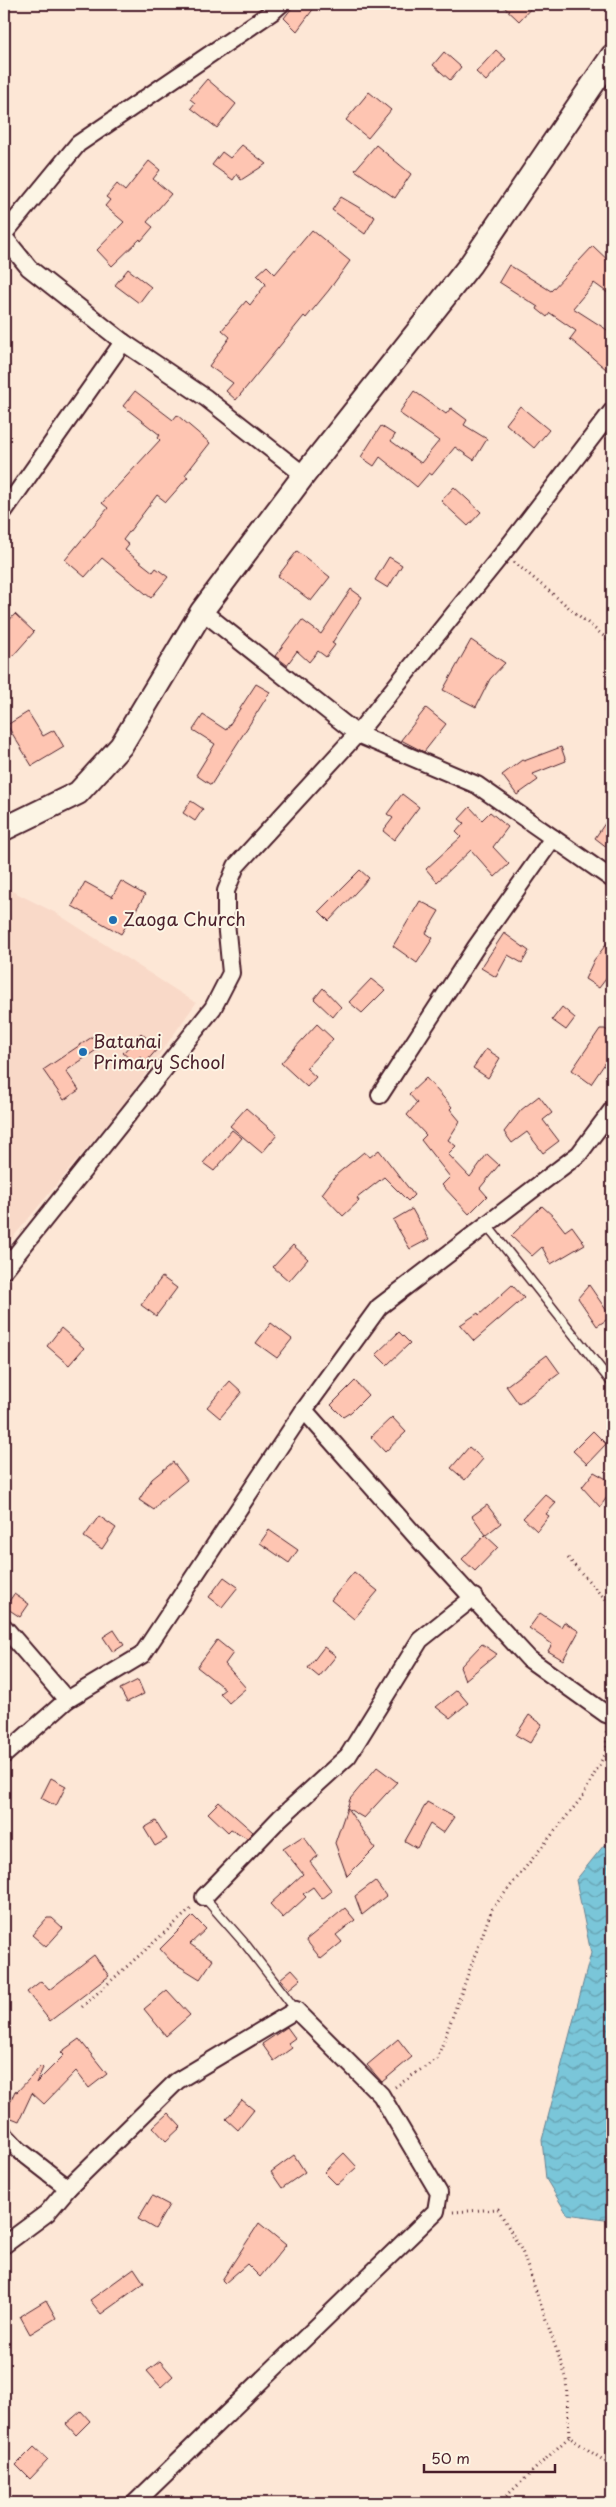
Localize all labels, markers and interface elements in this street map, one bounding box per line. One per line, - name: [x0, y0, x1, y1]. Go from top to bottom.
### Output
- place label: Zaoga Church: [123, 905, 246, 932]
- marker: Zaoga Church: [107, 914, 119, 926]
- place label: Batanai Primary School: [93, 1027, 225, 1075]
- marker: Batanai Primary School: [77, 1046, 89, 1058]
- scale bar: [424, 2442, 555, 2474]
- text: 50 m: [431, 2446, 470, 2469]

